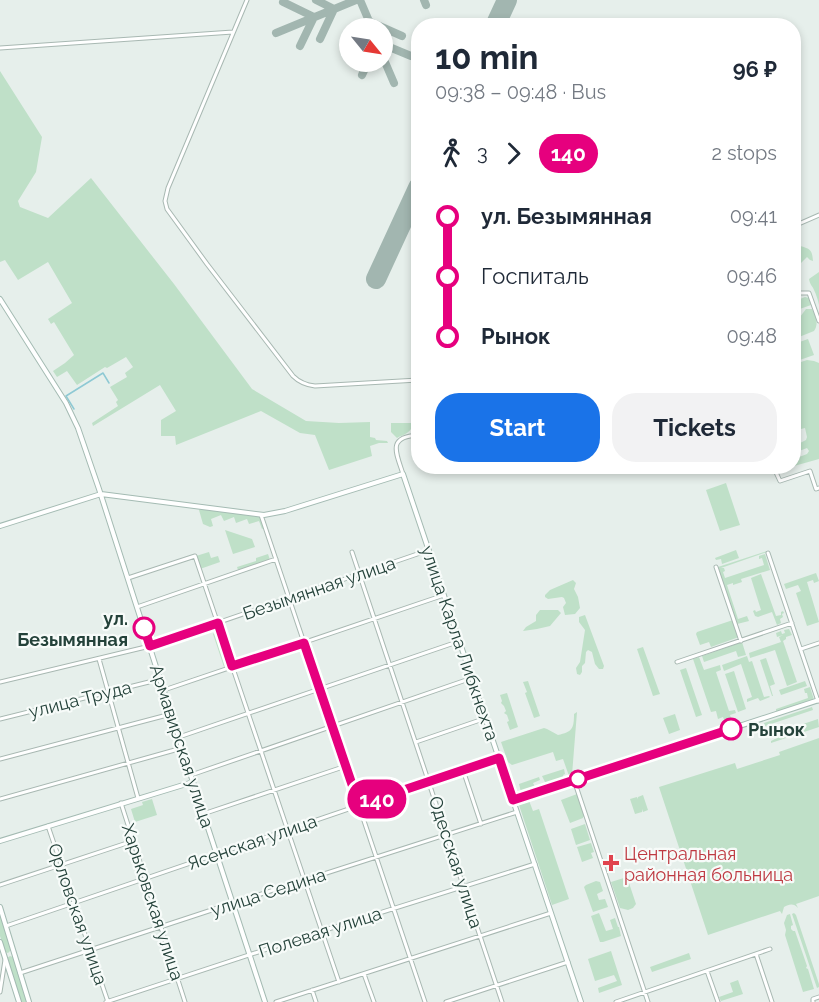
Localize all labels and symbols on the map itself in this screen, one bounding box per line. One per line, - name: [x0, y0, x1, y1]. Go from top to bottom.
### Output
- north arrow: [339, 18, 393, 72]
- street label: улица Карла Либкнехта: [417, 543, 503, 743]
- street label: Безымянная улица: [240, 552, 398, 624]
- place label: ул. Безымянная: [17, 608, 128, 650]
- marker: ул. Безымянная: [133, 617, 155, 639]
- street label: Армавирская улица: [146, 662, 218, 830]
- street label: улица Труда: [26, 676, 134, 722]
- marker: Рынок: [720, 718, 742, 740]
- place label: Рынок: [748, 719, 805, 740]
- unlabelled marker: [569, 770, 587, 788]
- line badge: 140: [342, 780, 412, 818]
- street label: Одесская улица: [425, 793, 487, 931]
- street label: Ясенская улица: [184, 810, 320, 874]
- street label: Харьковская улица: [118, 821, 188, 983]
- street label: Орловская улица: [44, 840, 112, 988]
- place label: Центральная районная больница: [624, 843, 793, 885]
- marker: Центральная районная больница: [602, 854, 620, 872]
- street label: улица Седина: [208, 863, 328, 921]
- street label: Полевая улица: [256, 902, 384, 962]

